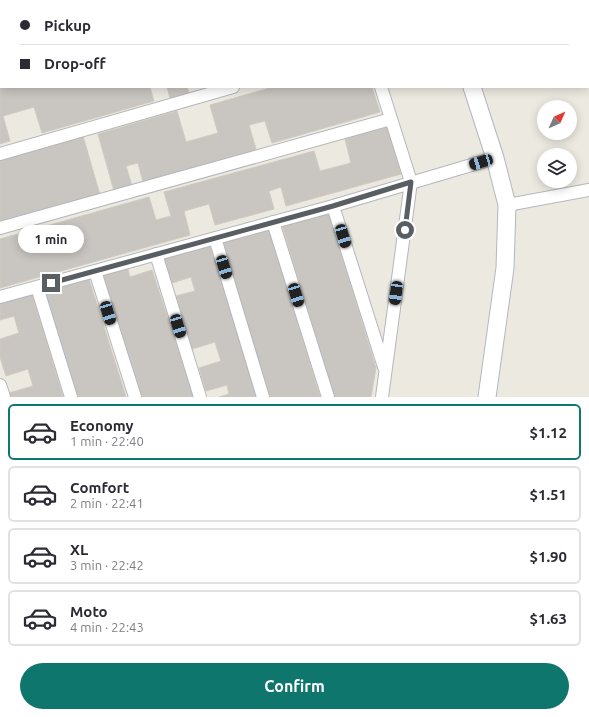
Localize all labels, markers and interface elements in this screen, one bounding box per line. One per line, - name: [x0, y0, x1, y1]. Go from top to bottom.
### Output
- text: Pickup: [44, 17, 91, 34]
- text: Drop-off: [44, 55, 106, 72]
- north arrow: [537, 100, 577, 140]
- map controls: [537, 100, 577, 188]
- button: layers: [537, 148, 577, 188]
- car: [468, 153, 494, 171]
- route start: [396, 221, 414, 239]
- car: [334, 223, 352, 249]
- callout: 1 min: [18, 225, 84, 253]
- text: 1 min: [35, 232, 67, 246]
- car: [215, 254, 233, 280]
- route end: [42, 274, 60, 292]
- car: [388, 280, 404, 306]
- car: [287, 282, 305, 308]
- car: [99, 300, 117, 326]
- car: [169, 313, 187, 339]
- icon: car: [22, 414, 58, 450]
- text: Economy: [70, 417, 134, 434]
- text: $1.12: [529, 424, 567, 441]
- text: 1 min · 22:40: [70, 434, 144, 448]
- icon: car: [22, 476, 58, 512]
- text: Comfort: [70, 479, 129, 496]
- text: $1.51: [529, 486, 567, 503]
- text: 2 min · 22:41: [70, 496, 144, 510]
- icon: car: [22, 538, 58, 574]
- text: XL: [70, 541, 88, 558]
- text: $1.90: [529, 548, 567, 565]
- text: 3 min · 22:42: [70, 558, 144, 572]
- icon: car: [22, 600, 58, 636]
- text: Moto: [70, 603, 108, 620]
- text: $1.63: [529, 610, 567, 627]
- text: 4 min · 22:43: [70, 620, 144, 634]
- button: Confirm: [20, 663, 569, 709]

